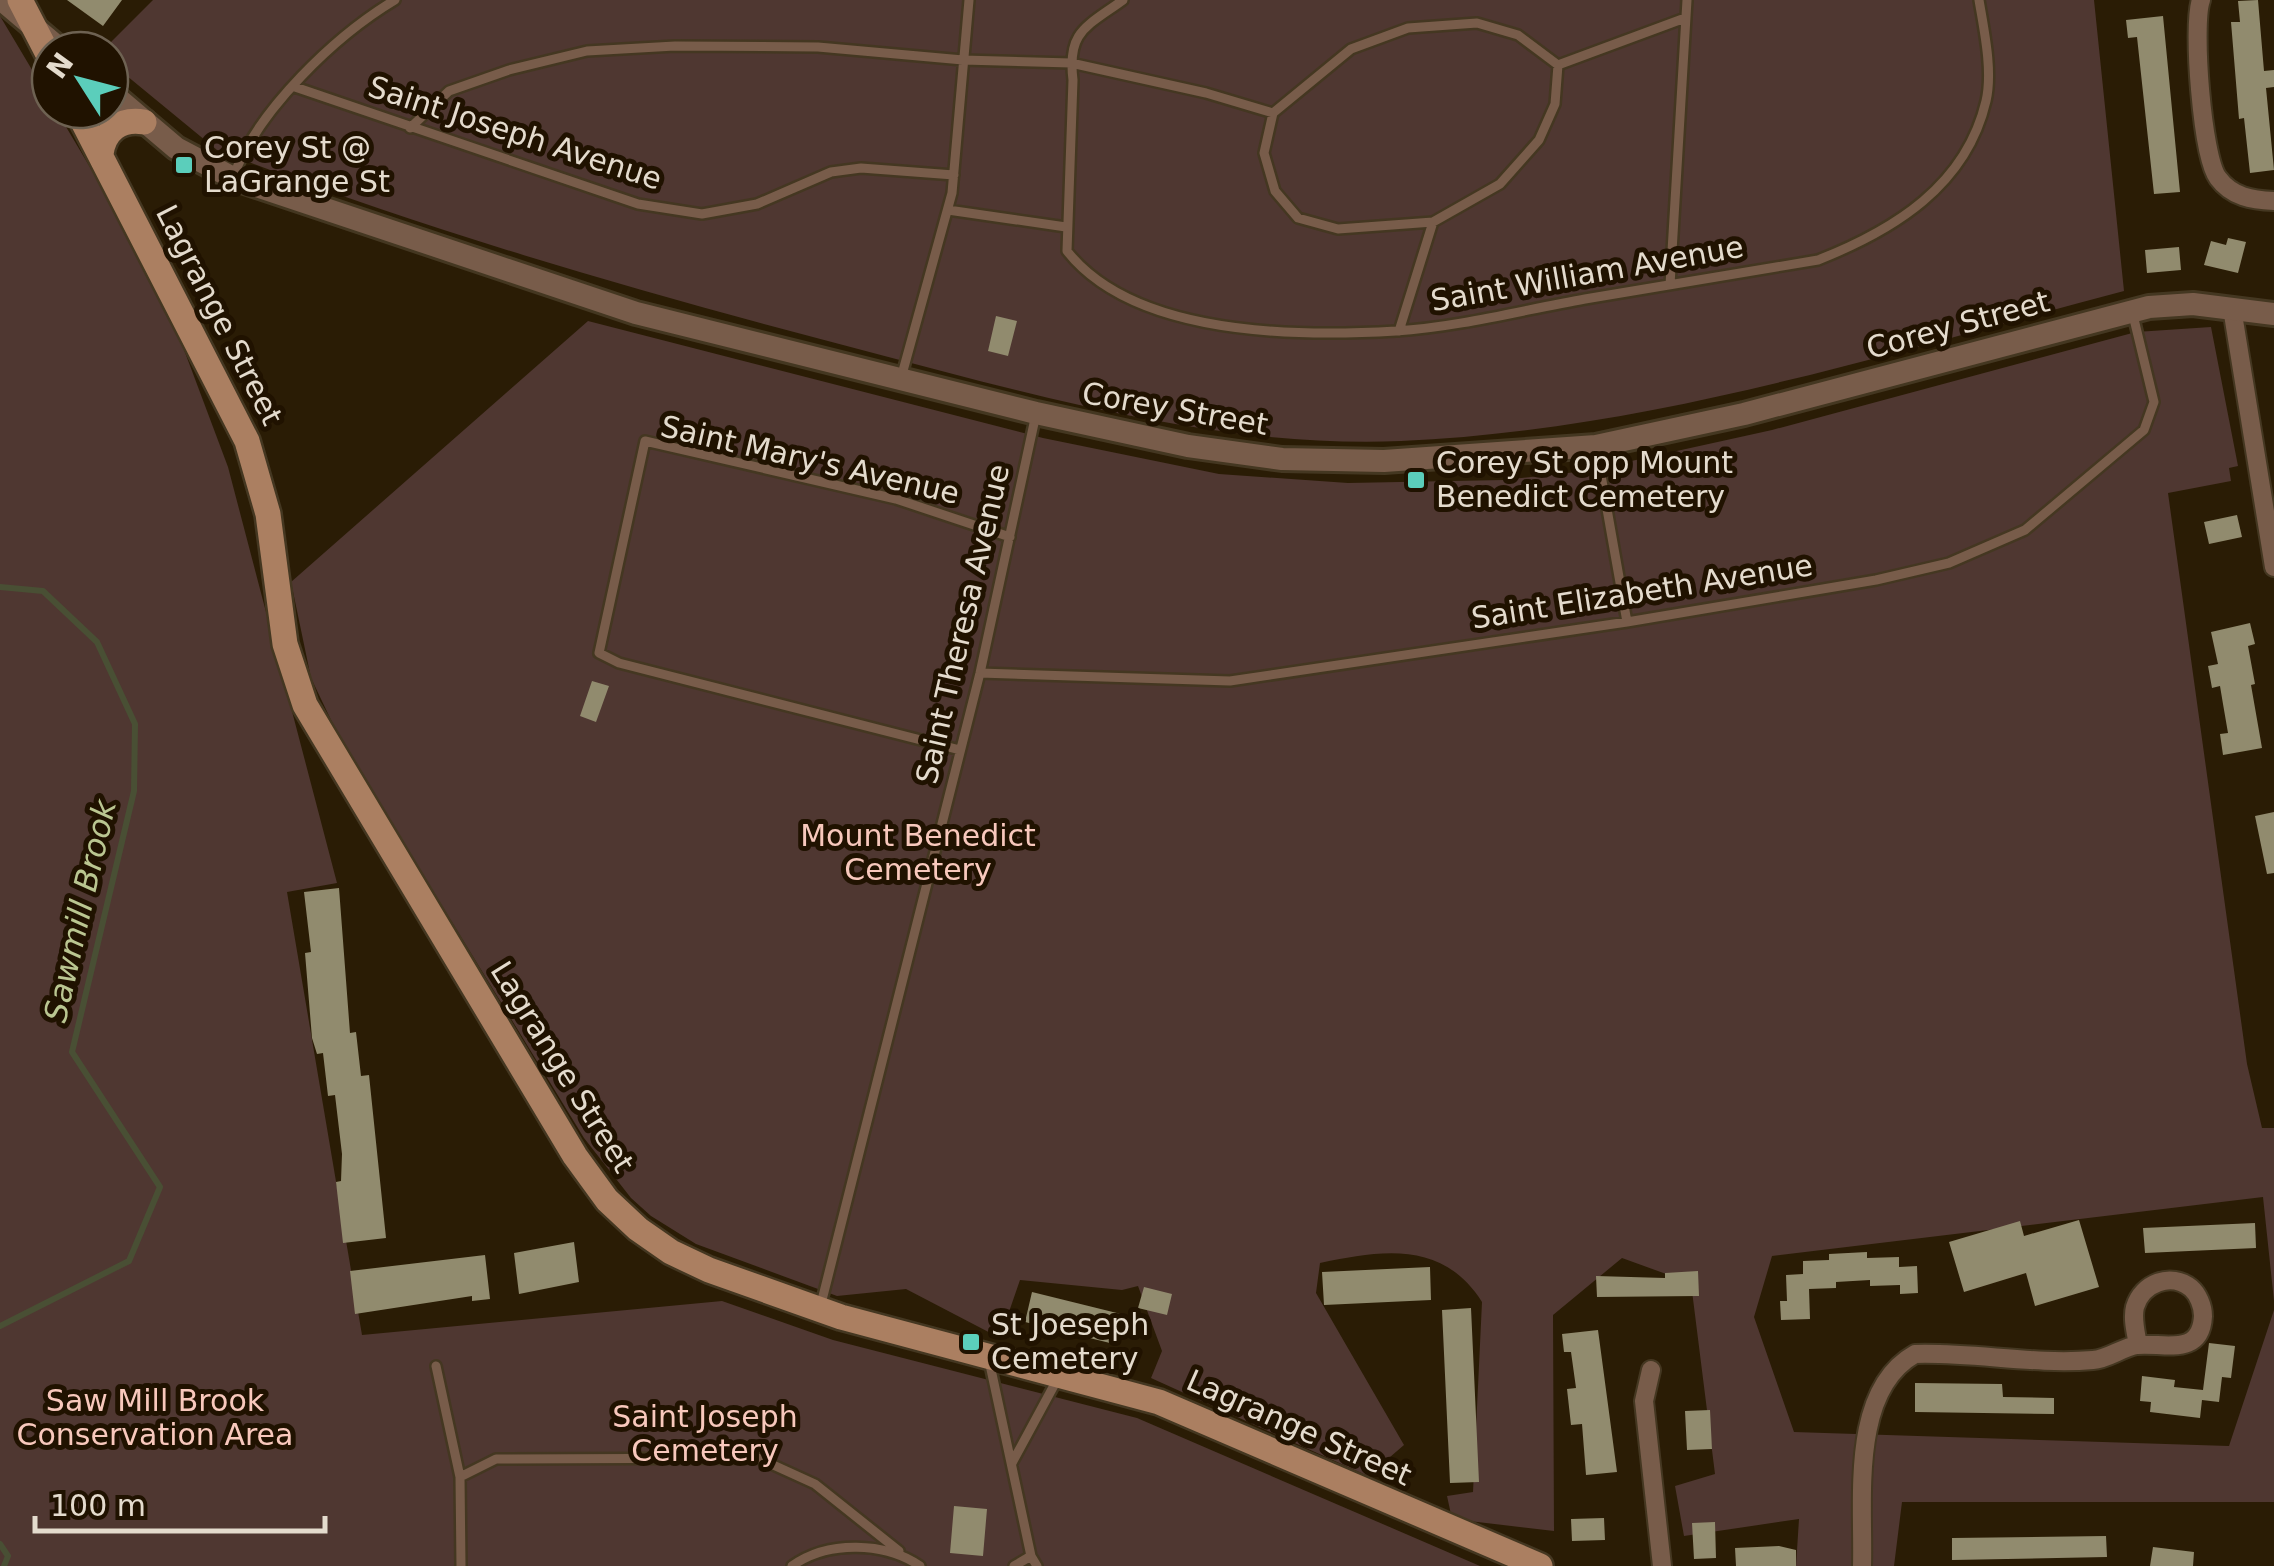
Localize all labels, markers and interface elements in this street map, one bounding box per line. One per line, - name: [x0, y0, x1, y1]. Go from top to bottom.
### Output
- north arrow: [30, 30, 130, 130]
- text: N: [40, 46, 80, 85]
- street label: Saint Joseph Avenue: [364, 69, 666, 197]
- place label: Corey St @ LaGrange St: [204, 130, 390, 199]
- marker: Corey St @ LaGrange St: [173, 154, 195, 176]
- street label: Lagrange Street: [149, 199, 290, 431]
- street label: Saint William Avenue: [1428, 229, 1746, 318]
- street label: Corey Street: [1863, 283, 2053, 366]
- street label: Corey Street: [1080, 375, 1271, 442]
- street label: Saint Mary's Avenue: [657, 408, 963, 511]
- place label: Corey St opp Mount Benedict Cemetery: [1436, 445, 1733, 514]
- street label: Saint Theresa Avenue: [909, 461, 1016, 787]
- marker: Corey St opp Mount Benedict Cemetery: [1405, 469, 1427, 491]
- street label: Saint Elizabeth Avenue: [1469, 547, 1815, 636]
- water label: Sawmill Brook: [36, 795, 124, 1026]
- park label: Mount Benedict Cemetery: [800, 818, 1036, 887]
- street label: Lagrange Street: [483, 955, 642, 1179]
- place label: St Joeseph Cemetery: [991, 1307, 1149, 1376]
- marker: St Joeseph Cemetery: [960, 1331, 982, 1353]
- street label: Lagrange Street: [1182, 1362, 1417, 1493]
- park label: Saw Mill Brook Conservation Area: [17, 1383, 293, 1452]
- park label: Saint Joseph Cemetery: [612, 1399, 798, 1468]
- scale bar: [35, 1471, 325, 1533]
- text: 100 m: [50, 1488, 146, 1523]

